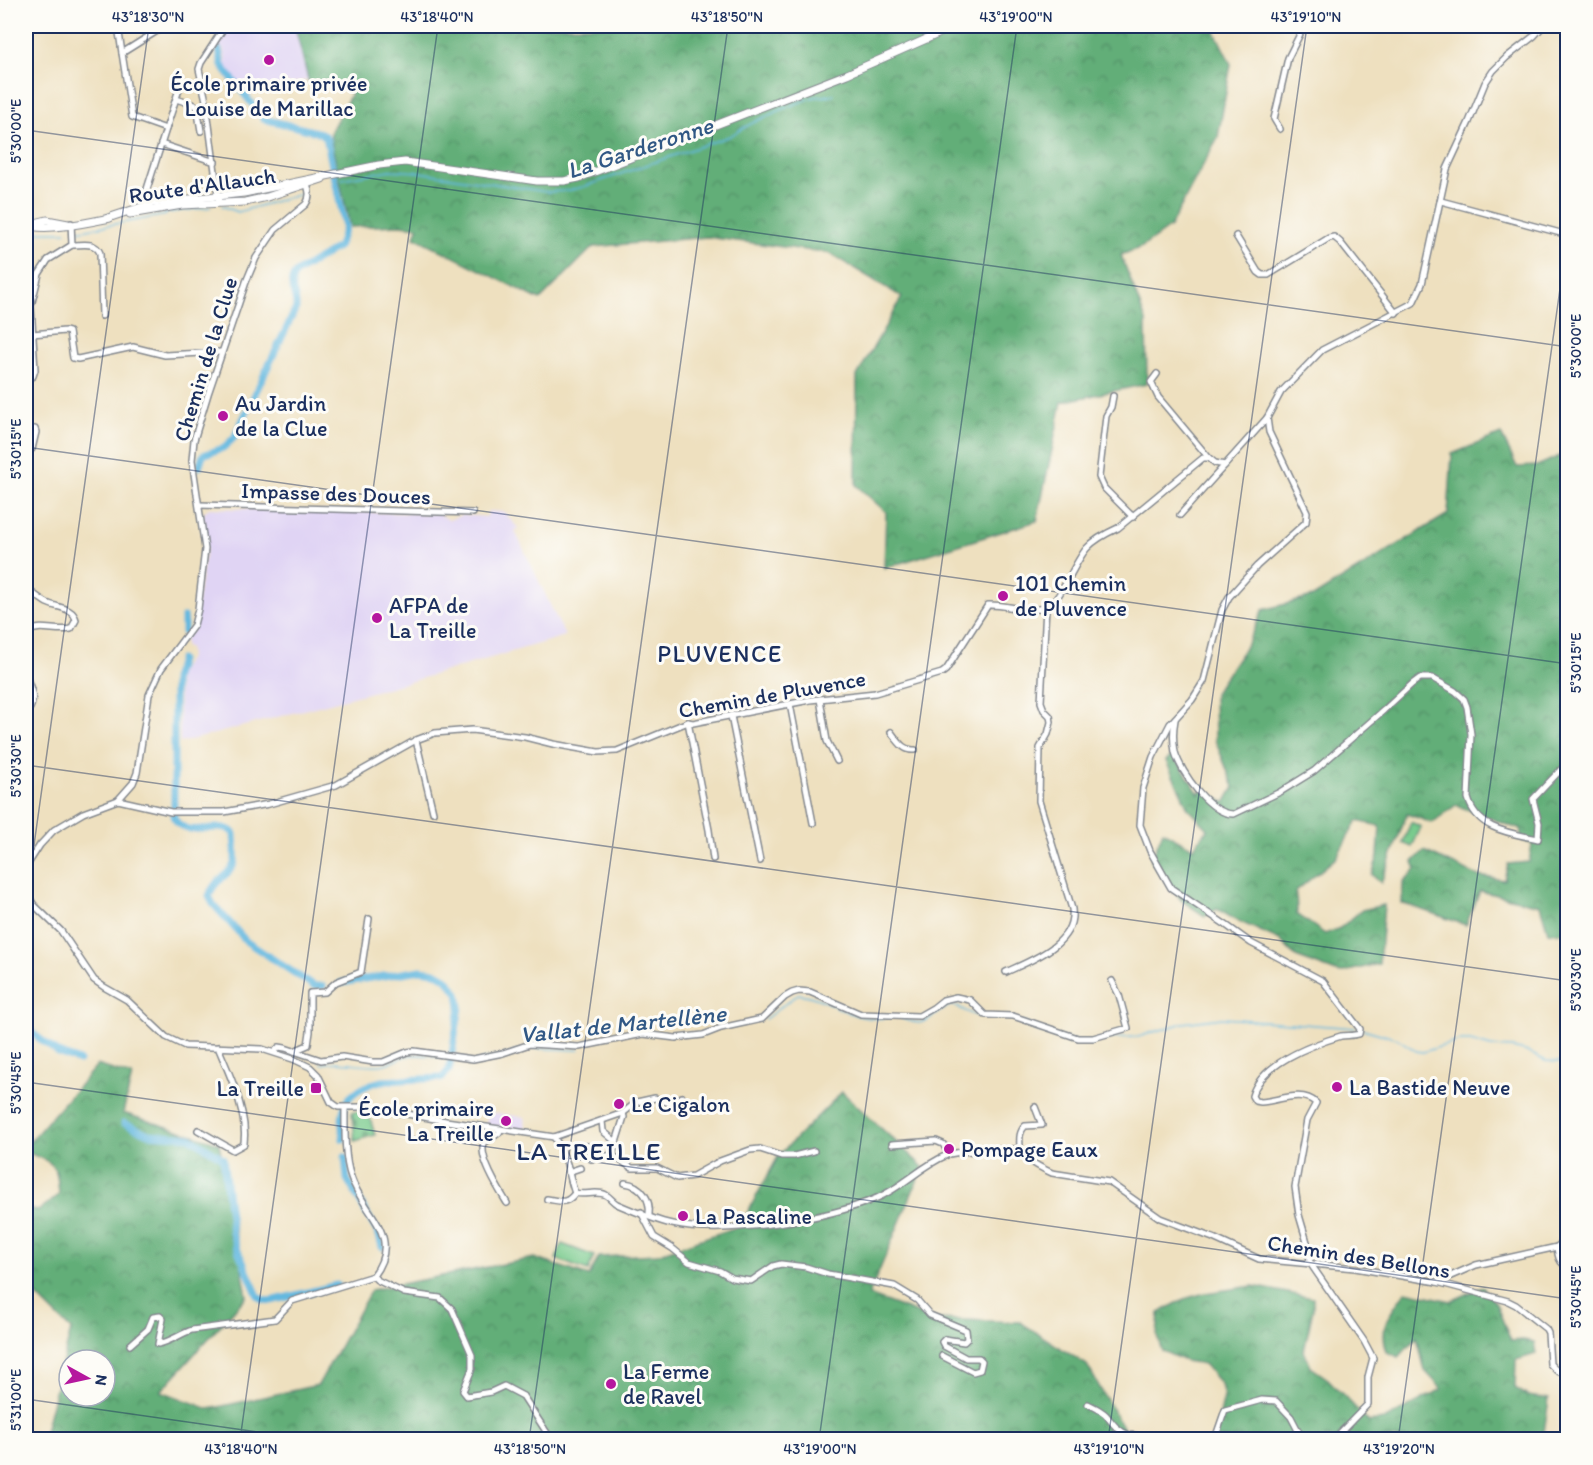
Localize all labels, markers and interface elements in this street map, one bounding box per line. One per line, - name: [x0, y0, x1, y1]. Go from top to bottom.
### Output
- text: 43°18'30"N: [112, 8, 184, 26]
- text: 43°18'40"N: [400, 8, 474, 26]
- text: 43°18'50"N: [691, 8, 763, 26]
- text: 43°19'00"N: [979, 8, 1053, 26]
- text: 43°19'10"N: [1270, 8, 1342, 26]
- marker: École primaire privée Louise de Marillac: [262, 53, 276, 67]
- place label: École primaire privée Louise de Marillac: [170, 70, 368, 122]
- text: 5°30'00"E: [7, 99, 25, 163]
- water label: La Garderonne: [563, 110, 718, 185]
- street label: Route d'Allauch: [127, 162, 277, 209]
- street label: Chemin de la Clue: [168, 274, 243, 445]
- text: 5°30'00"E: [1567, 314, 1585, 378]
- place label: Au Jardin de la Clue: [235, 390, 328, 442]
- marker: Au Jardin de la Clue: [216, 409, 230, 423]
- text: 5°30'15"E: [7, 418, 25, 480]
- street label: Impasse des Douces: [241, 477, 431, 510]
- place label: 101 Chemin de Pluvence: [1015, 570, 1127, 622]
- marker: 101 Chemin de Pluvence: [996, 589, 1010, 603]
- place label: AFPA de La Treille: [389, 592, 477, 644]
- marker: AFPA de La Treille: [370, 611, 384, 625]
- text: 5°30'15"E: [1567, 632, 1585, 694]
- district label: PLUVENCE: [657, 639, 783, 668]
- street label: Chemin de Pluvence: [676, 665, 868, 724]
- text: 5°30'30"E: [7, 734, 25, 798]
- text: 5°30'30"E: [1567, 948, 1585, 1012]
- water label: Vallat de Martellène: [519, 998, 729, 1049]
- text: 5°30'45"E: [7, 1051, 25, 1115]
- place label: La Bastide Neuve: [1349, 1074, 1510, 1101]
- place label: La Treille: [216, 1075, 304, 1102]
- marker: La Bastide Neuve: [1330, 1080, 1344, 1094]
- marker: La Treille: [309, 1081, 323, 1095]
- place label: Le Cigalon: [631, 1091, 731, 1118]
- place label: École primaire La Treille: [359, 1095, 494, 1147]
- marker: Le Cigalon: [612, 1097, 626, 1111]
- marker: École primaire La Treille: [499, 1114, 513, 1128]
- district label: LA TREILLE: [516, 1135, 662, 1167]
- place label: Pompage Eaux: [961, 1136, 1098, 1163]
- marker: Pompage Eaux: [942, 1142, 956, 1156]
- place label: La Pascaline: [695, 1203, 812, 1230]
- marker: La Pascaline: [676, 1209, 690, 1223]
- street label: Chemin des Bellons: [1266, 1229, 1452, 1284]
- text: 5°30'45"E: [1567, 1265, 1585, 1329]
- north arrow: [57, 1348, 117, 1408]
- place label: La Ferme de Ravel: [623, 1358, 709, 1410]
- text: 5°31'00"E: [7, 1369, 25, 1431]
- text: N: [91, 1373, 112, 1387]
- marker: La Ferme de Ravel: [604, 1377, 618, 1391]
- text: 43°18'40"N: [204, 1440, 278, 1458]
- text: 43°18'50"N: [494, 1440, 566, 1458]
- text: 43°19'00"N: [783, 1440, 857, 1458]
- text: 43°19'10"N: [1073, 1440, 1145, 1458]
- text: 43°19'20"N: [1363, 1440, 1435, 1458]

